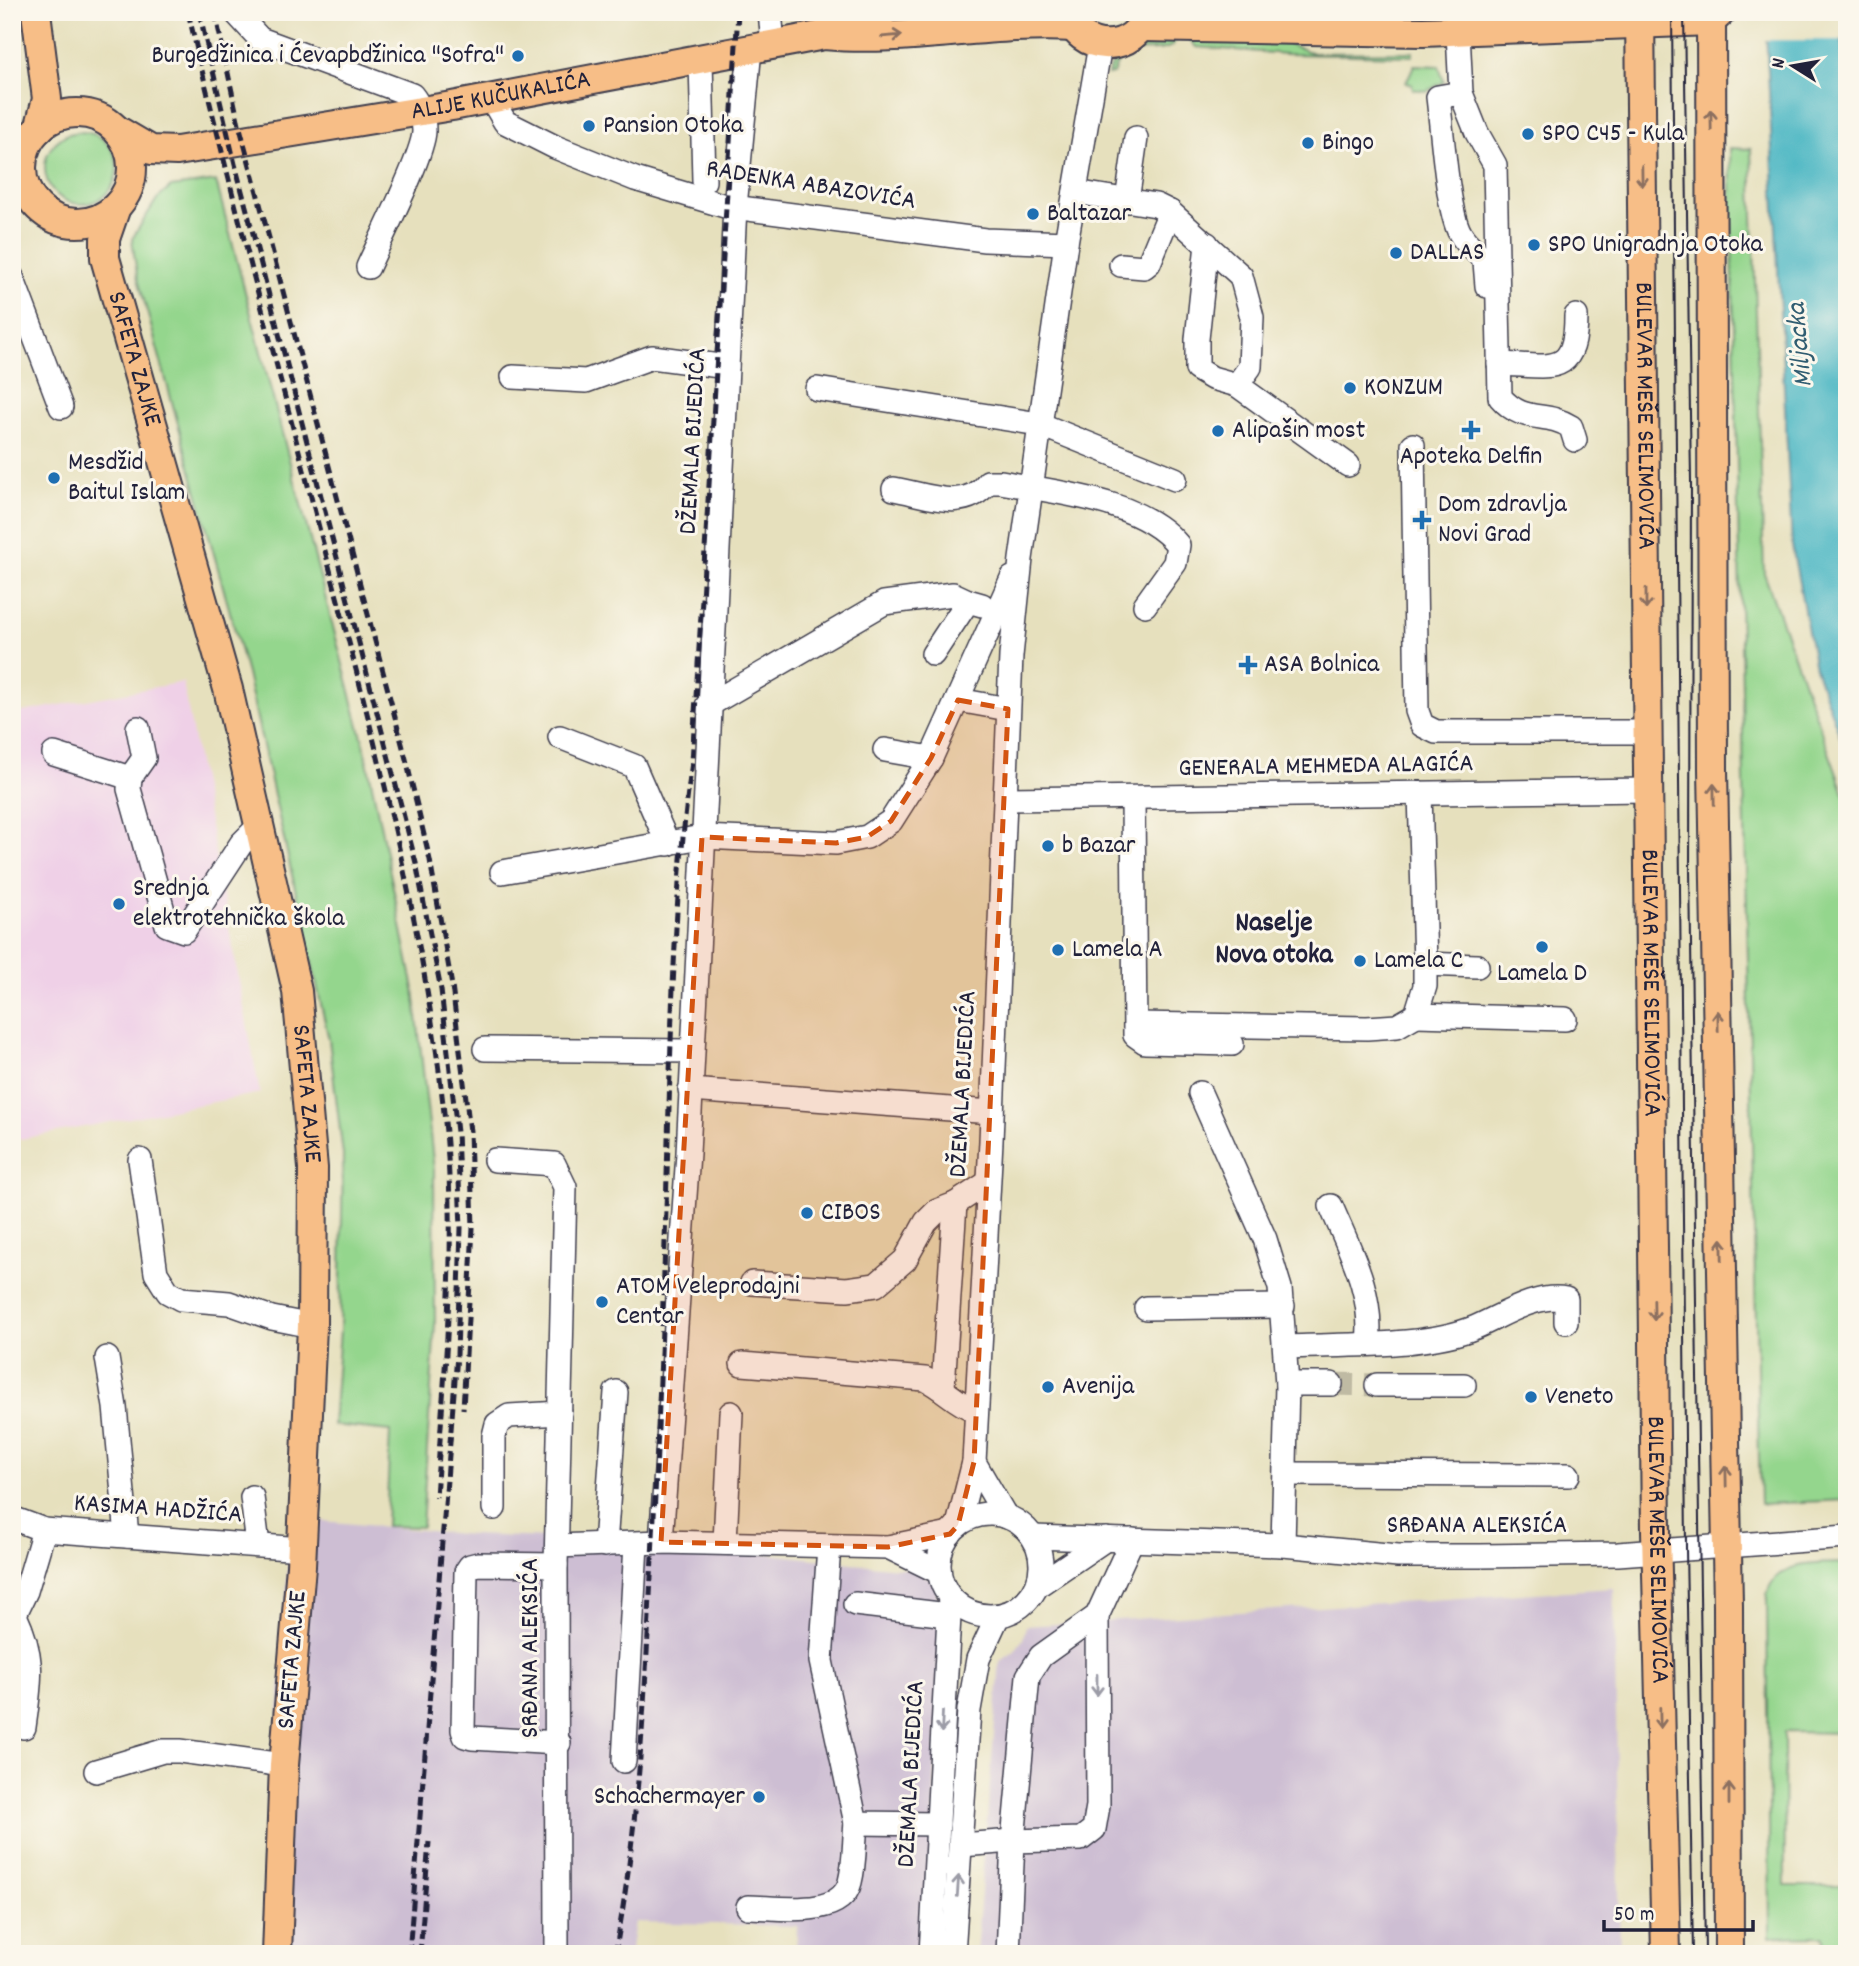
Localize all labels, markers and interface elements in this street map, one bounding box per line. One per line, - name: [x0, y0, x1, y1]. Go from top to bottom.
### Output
- one-way arrow: [880, 29, 902, 42]
- north arrow: [1758, 32, 1828, 102]
- place label: Burgedžinica i Ćevapbdžinica "Sofra": [152, 38, 504, 75]
- marker: Burgedžinica i Ćevapbdžinica "Sofra": [510, 48, 526, 64]
- text: N: [1766, 56, 1794, 71]
- street label: ALIJE KUČUKALIĆA: [408, 61, 594, 131]
- place label: Pansion Otoka: [603, 108, 744, 145]
- one-way arrow: [1705, 108, 1718, 131]
- place label: SPO C45 - Kula: [1542, 116, 1685, 153]
- marker: Pansion Otoka: [581, 118, 597, 134]
- place label: Bingo: [1322, 125, 1374, 162]
- marker: SPO C45 - Kula: [1520, 126, 1536, 142]
- marker: Bingo: [1300, 135, 1316, 151]
- street label: RADENKA ABAZOVIĆA: [704, 151, 918, 221]
- one-way arrow: [1635, 164, 1649, 187]
- place label: Baltazar: [1047, 196, 1132, 233]
- marker: Baltazar: [1025, 206, 1041, 222]
- place label: SPO Unigradnja Otoka: [1548, 227, 1764, 264]
- place label: DALLAS: [1410, 235, 1485, 272]
- marker: SPO Unigradnja Otoka: [1526, 237, 1542, 253]
- marker: DALLAS: [1388, 245, 1404, 261]
- street label: BULEVAR MEŠE SELIMOVIĆA: [1624, 282, 1664, 550]
- street label: SAFETA ZAJKE: [97, 287, 171, 431]
- water label: Miljacka: [1778, 299, 1826, 389]
- street label: DŽEMALA BIJEDIĆA: [671, 347, 717, 535]
- place label: KONZUM: [1364, 370, 1443, 407]
- marker: KONZUM: [1342, 380, 1358, 396]
- place label: Alipašin most: [1232, 413, 1366, 450]
- marker: Apoteka Delfin: [1463, 422, 1479, 438]
- marker: Alipašin most: [1210, 423, 1226, 439]
- place label: Apoteka Delfin: [1400, 439, 1542, 476]
- place label: Mesdžid Baitul Islam: [68, 445, 185, 512]
- marker: Mesdžid Baitul Islam: [46, 470, 62, 486]
- place label: Dom zdravlja Novi Grad: [1438, 487, 1568, 554]
- marker: Dom zdravlja Novi Grad: [1412, 510, 1432, 530]
- one-way arrow: [1639, 588, 1653, 611]
- place label: ASA Bolnica: [1264, 647, 1380, 684]
- marker: ASA Bolnica: [1238, 655, 1258, 675]
- street label: GENERALA MEHMEDA ALAGIĆA: [1178, 746, 1474, 788]
- one-way arrow: [1707, 783, 1721, 806]
- place label: b Bazar: [1062, 828, 1136, 865]
- marker: b Bazar: [1040, 838, 1056, 854]
- street label: BULEVAR MEŠE SELIMOVIĆA: [1630, 849, 1670, 1117]
- place label: Srednja elektrotehnička škola: [133, 871, 345, 938]
- marker: Srednja elektrotehnička škola: [111, 896, 127, 912]
- district label: Naselje Nova otoka: [1215, 905, 1334, 977]
- place label: Lamela A: [1072, 932, 1163, 969]
- marker: Lamela D: [1534, 939, 1550, 955]
- marker: Lamela A: [1050, 942, 1066, 958]
- place label: Lamela C: [1374, 943, 1463, 980]
- marker: Lamela C: [1352, 953, 1368, 969]
- place label: Lamela D: [1497, 956, 1587, 993]
- street label: DŽEMALA BIJEDIĆA: [941, 990, 987, 1178]
- one-way arrow: [1711, 1010, 1725, 1033]
- street label: SAFETA ZAJKE: [282, 1023, 331, 1165]
- place label: CIBOS: [821, 1195, 881, 1232]
- marker: CIBOS: [799, 1205, 815, 1221]
- one-way arrow: [1716, 1237, 1729, 1260]
- place label: ATOM Veleprodajni Centar: [616, 1269, 800, 1336]
- marker: ATOM Veleprodajni Centar: [594, 1294, 610, 1310]
- one-way arrow: [1647, 1298, 1661, 1321]
- place label: Avenija: [1062, 1369, 1135, 1406]
- marker: Avenija: [1040, 1379, 1056, 1395]
- place label: Veneto: [1545, 1379, 1614, 1416]
- marker: Veneto: [1523, 1389, 1539, 1405]
- street label: BULEVAR MEŠE SELIMOVIĆA: [1636, 1416, 1678, 1684]
- one-way arrow: [1720, 1465, 1733, 1488]
- street label: KASIMA HADŽIĆA: [73, 1486, 243, 1534]
- street label: SRĐANA ALEKSIĆA: [1387, 1508, 1567, 1545]
- street label: SRĐANA ALEKSIĆA: [513, 1558, 550, 1738]
- street label: SAFETA ZAJKE: [269, 1589, 317, 1731]
- one-way arrow: [1090, 1673, 1104, 1696]
- street label: DŽEMALA BIJEDIĆA: [889, 1680, 935, 1868]
- one-way arrow: [1654, 1706, 1667, 1729]
- one-way arrow: [936, 1710, 949, 1733]
- place label: Schachermayer: [594, 1779, 745, 1816]
- one-way arrow: [1722, 1783, 1736, 1806]
- marker: Schachermayer: [751, 1789, 767, 1805]
- one-way arrow: [952, 1875, 965, 1897]
- scale bar: [1604, 1889, 1752, 1933]
- text: 50 m: [1614, 1901, 1654, 1931]

